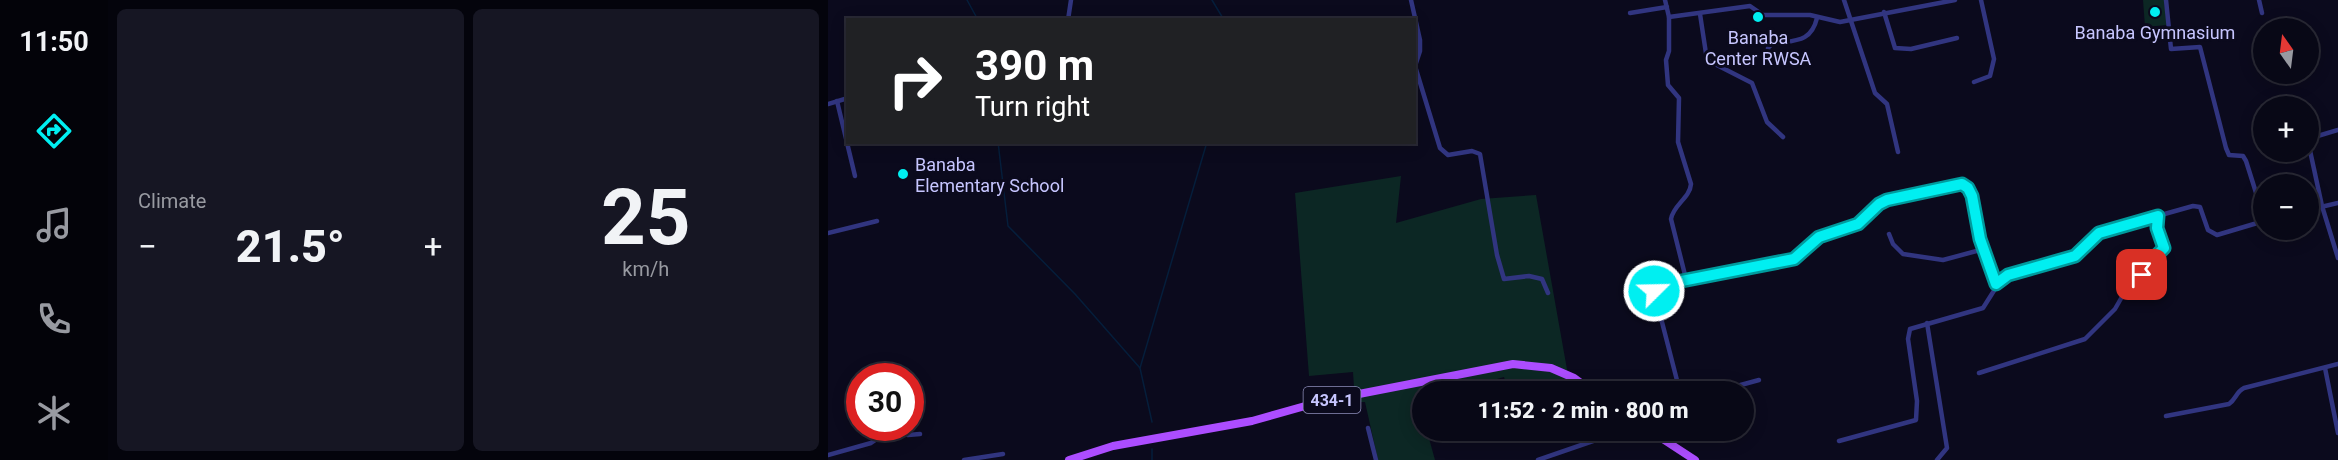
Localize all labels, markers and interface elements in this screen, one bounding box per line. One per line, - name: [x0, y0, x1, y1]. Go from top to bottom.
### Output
- marker: Banaba Gymnasium: [2148, 5, 2162, 19]
- marker: Banaba Center RWSA: [1751, 10, 1765, 24]
- north arrow: [2253, 18, 2319, 84]
- map controls: [2253, 18, 2319, 240]
- place label: Banaba Gymnasium: [2075, 22, 2235, 43]
- text: 11:50: [19, 26, 89, 58]
- place label: Banaba Center RWSA: [1705, 27, 1812, 69]
- text: 390 m: [975, 41, 1094, 90]
- icon: right: [876, 42, 954, 120]
- text: Turn right: [975, 91, 1090, 123]
- button: +: [2253, 96, 2319, 162]
- icon: directions: [33, 110, 75, 152]
- place label: Banaba Elementary School: [915, 154, 1064, 196]
- marker: Banaba Elementary School: [896, 167, 910, 181]
- text: 25: [601, 172, 691, 263]
- button: −: [2253, 174, 2319, 240]
- text: Climate: [138, 189, 206, 213]
- icon: music: [33, 204, 75, 246]
- text: 21.5°: [236, 220, 345, 273]
- text: −: [138, 227, 157, 266]
- text: +: [424, 227, 442, 266]
- pin: [2116, 249, 2167, 300]
- text: km/h: [622, 257, 669, 281]
- icon: arrive: [2125, 258, 2158, 291]
- position arrow: [1622, 259, 1686, 323]
- icon: phone: [33, 298, 75, 340]
- speed limit sign: 30: [846, 363, 924, 441]
- road number: 434-1: [1304, 387, 1360, 413]
- icon: climate: [33, 392, 75, 434]
- text: 11:52 · 2 min · 800 m: [1478, 398, 1688, 423]

